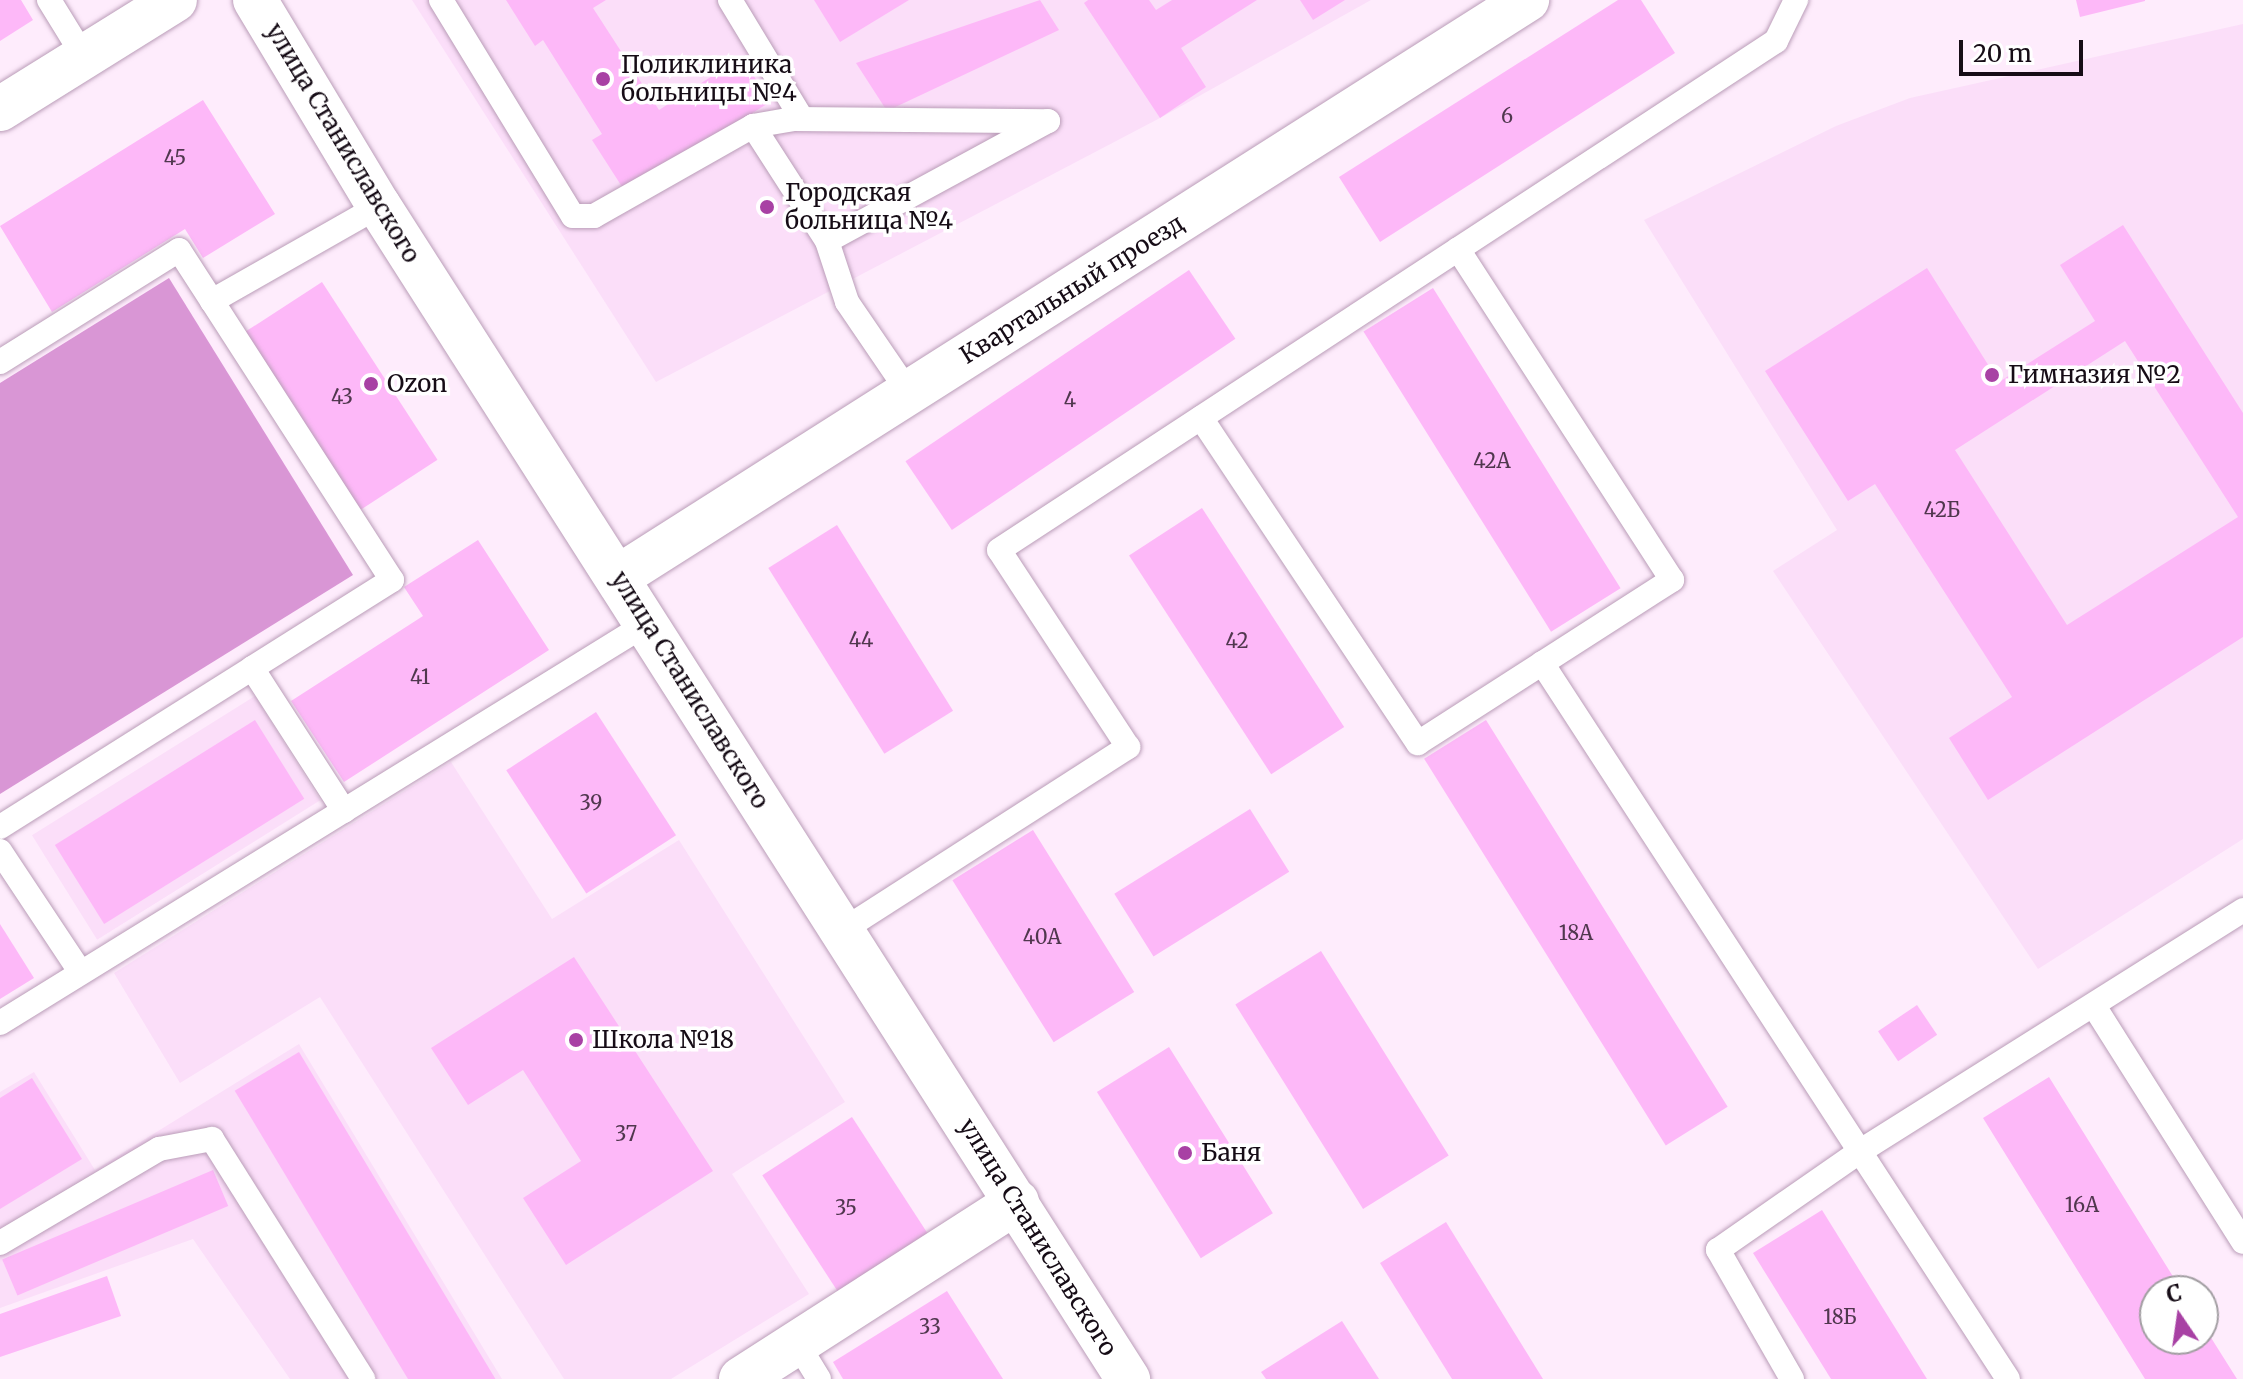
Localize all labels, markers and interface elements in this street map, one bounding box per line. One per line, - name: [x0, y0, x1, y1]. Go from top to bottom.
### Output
- street label: улица Станиславского: [260, 18, 426, 268]
- scale bar: [1963, 24, 2087, 74]
- text: 20 m: [1973, 38, 2032, 69]
- place label: Поликлиника больницы №4: [621, 51, 797, 107]
- marker: Поликлиника больницы №4: [592, 68, 614, 90]
- house number: 6: [1501, 103, 1513, 127]
- house number: 45: [164, 145, 186, 169]
- place label: Городская больница №4: [785, 179, 953, 235]
- marker: Городская больница №4: [756, 196, 778, 218]
- street label: Квартальный проезд: [955, 208, 1189, 370]
- place label: Гимназия №2: [2008, 361, 2181, 389]
- marker: Гимназия №2: [1983, 366, 2001, 384]
- place label: Ozon: [387, 370, 447, 398]
- marker: Ozon: [362, 375, 380, 393]
- house number: 43: [331, 384, 353, 408]
- house number: 4: [1064, 387, 1076, 411]
- house number: 42А: [1473, 448, 1511, 472]
- house number: 42Б: [1924, 497, 1960, 521]
- street label: улица Станиславского: [605, 566, 775, 814]
- house number: 44: [849, 627, 873, 651]
- house number: 42: [1225, 628, 1249, 652]
- house number: 41: [410, 664, 430, 688]
- house number: 39: [580, 790, 602, 814]
- house number: 18А: [1559, 920, 1593, 944]
- house number: 40А: [1023, 924, 1061, 948]
- place label: Школа №18: [592, 1026, 734, 1054]
- marker: Школа №18: [567, 1031, 585, 1049]
- street label: улица Станиславского: [953, 1113, 1123, 1361]
- house number: 37: [615, 1121, 637, 1145]
- place label: Баня: [1201, 1139, 1261, 1167]
- marker: Баня: [1176, 1144, 1194, 1162]
- house number: 16А: [2065, 1192, 2099, 1216]
- house number: 35: [835, 1195, 857, 1219]
- north arrow: [2139, 1275, 2219, 1355]
- text: С: [2164, 1278, 2184, 1309]
- house number: 18Б: [1823, 1304, 1857, 1328]
- house number: 33: [919, 1314, 941, 1338]

